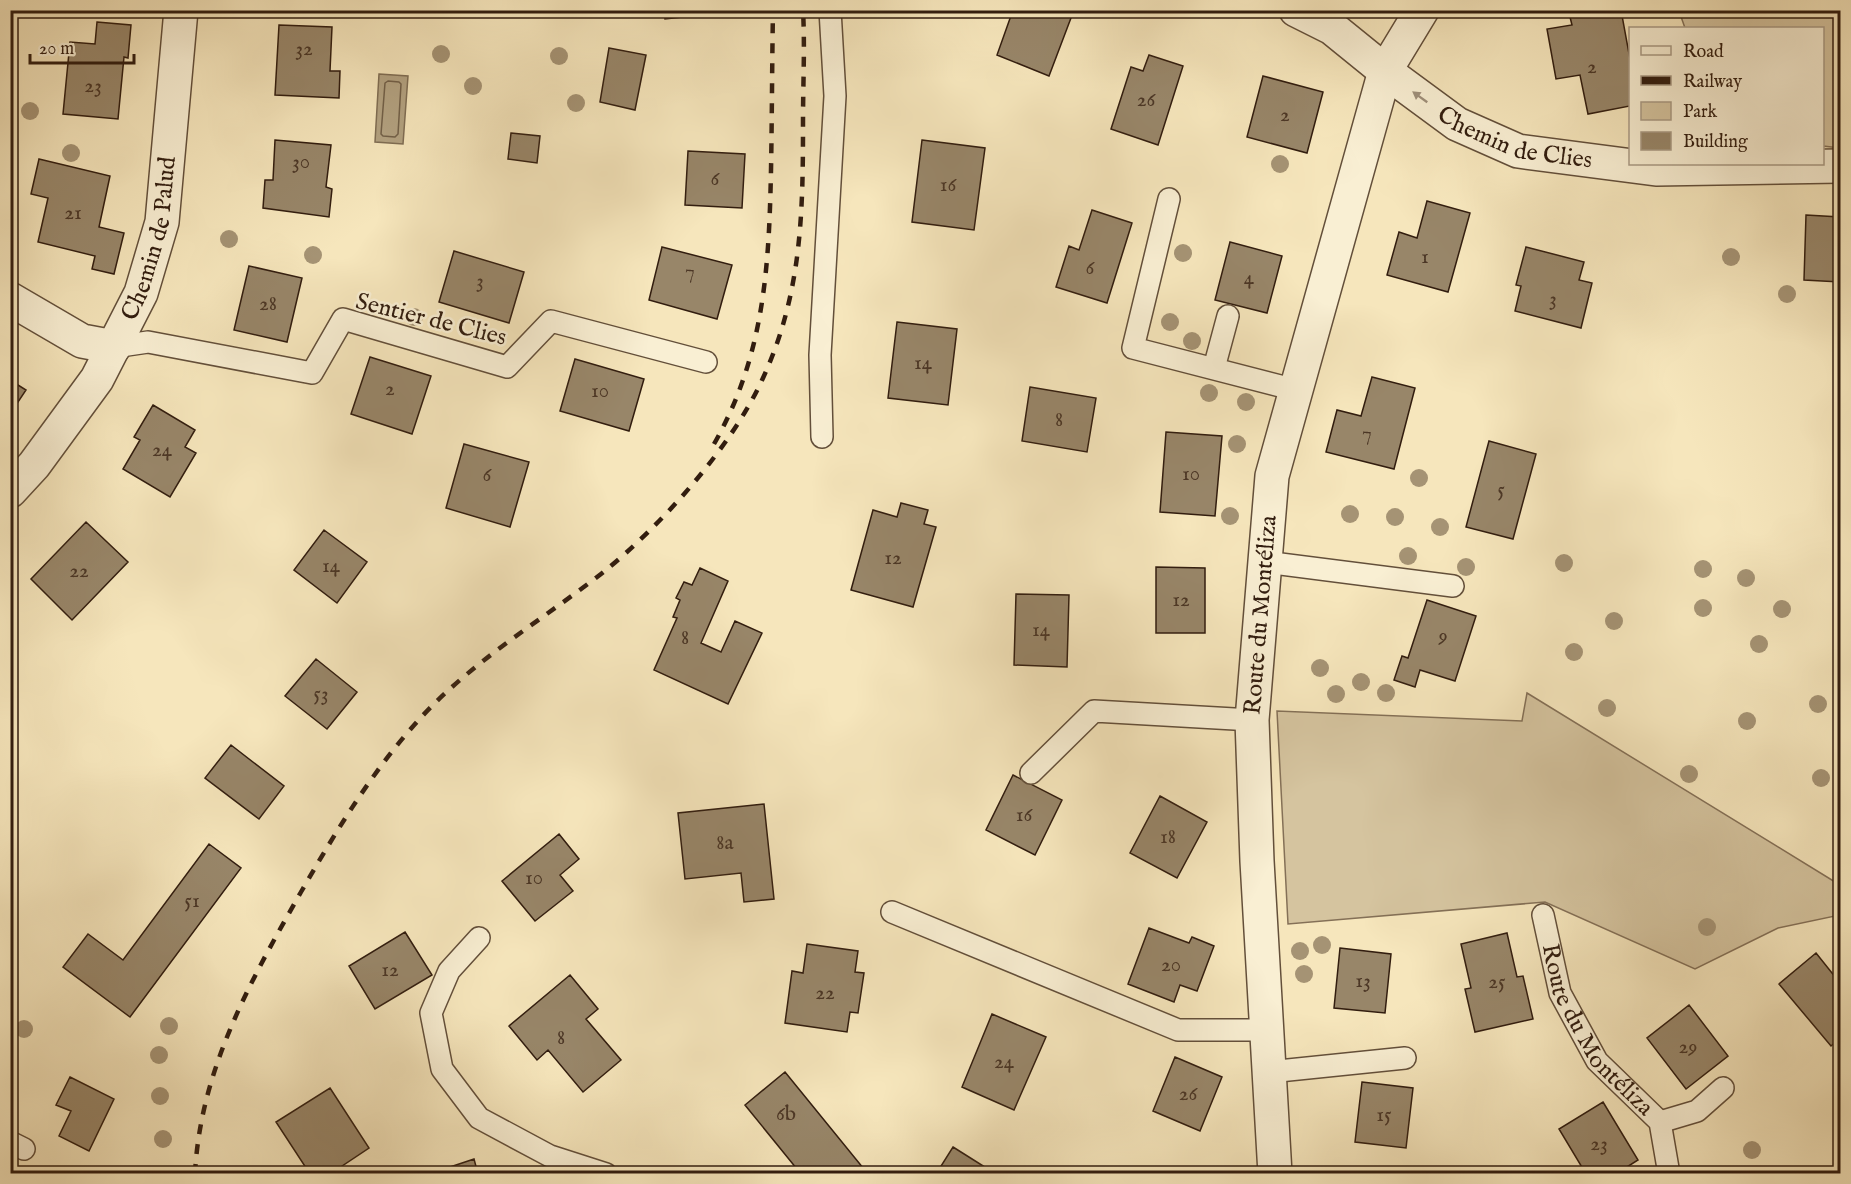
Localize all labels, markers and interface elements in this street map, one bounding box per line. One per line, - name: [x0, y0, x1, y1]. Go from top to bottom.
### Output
- scale bar: [30, 27, 134, 65]
- legend: [1629, 27, 1824, 165]
- house number: 32: [295, 36, 313, 63]
- text: 20 m: [39, 38, 74, 61]
- text: Road: [1683, 41, 1724, 64]
- house number: 2: [1587, 54, 1597, 81]
- text: Railway: [1683, 71, 1742, 94]
- house number: 23: [84, 73, 102, 100]
- house number: 26: [1137, 87, 1156, 114]
- one-way arrow: [1412, 91, 1428, 103]
- street label: Chemin de Clies: [1431, 99, 1594, 176]
- text: Park: [1683, 101, 1718, 124]
- house number: 2: [1280, 102, 1290, 129]
- text: Building: [1683, 131, 1748, 154]
- house number: 30: [292, 149, 310, 176]
- street label: Chemin de Palud: [114, 155, 183, 326]
- house number: 6: [711, 166, 721, 193]
- house number: 16: [940, 172, 957, 199]
- house number: 21: [64, 200, 82, 227]
- house number: 1: [1421, 244, 1429, 271]
- house number: 6: [1086, 255, 1096, 282]
- house number: 7: [685, 259, 695, 286]
- house number: 4: [1244, 265, 1255, 292]
- house number: 3: [476, 268, 484, 295]
- street label: Sentier de Clies: [352, 286, 510, 354]
- house number: 3: [1549, 286, 1557, 313]
- house number: 28: [259, 291, 277, 318]
- house number: 14: [914, 350, 933, 377]
- house number: 2: [385, 376, 395, 403]
- house number: 10: [591, 378, 609, 405]
- house number: 8: [1055, 407, 1063, 434]
- house number: 7: [1362, 421, 1372, 448]
- house number: 24: [152, 437, 173, 464]
- house number: 10: [1182, 461, 1200, 488]
- house number: 6: [483, 462, 493, 489]
- house number: 5: [1497, 477, 1505, 504]
- street label: Route du Montéliza: [1237, 513, 1284, 716]
- house number: 12: [884, 545, 902, 572]
- house number: 14: [322, 553, 341, 580]
- house number: 22: [69, 558, 89, 585]
- house number: 12: [1172, 587, 1190, 614]
- house number: 14: [1032, 617, 1051, 644]
- house number: 9: [1437, 623, 1448, 650]
- house number: 8: [681, 625, 689, 652]
- house number: 53: [313, 681, 329, 708]
- house number: 16: [1016, 802, 1033, 829]
- house number: 18: [1160, 824, 1176, 851]
- house number: 8a: [716, 830, 735, 857]
- house number: 10: [525, 865, 543, 892]
- house number: 51: [184, 888, 200, 915]
- street label: Route du Montéliza: [1534, 941, 1661, 1123]
- house number: 20: [1161, 952, 1181, 979]
- house number: 12: [381, 957, 399, 984]
- house number: 13: [1355, 968, 1371, 995]
- house number: 25: [1488, 969, 1506, 996]
- house number: 22: [815, 980, 835, 1007]
- house number: 8: [557, 1025, 565, 1052]
- house number: 29: [1678, 1034, 1698, 1061]
- house number: 24: [994, 1049, 1015, 1076]
- house number: 26: [1179, 1081, 1198, 1108]
- house number: 6b: [776, 1101, 796, 1128]
- house number: 15: [1376, 1102, 1392, 1129]
- house number: 23: [1590, 1131, 1608, 1158]

